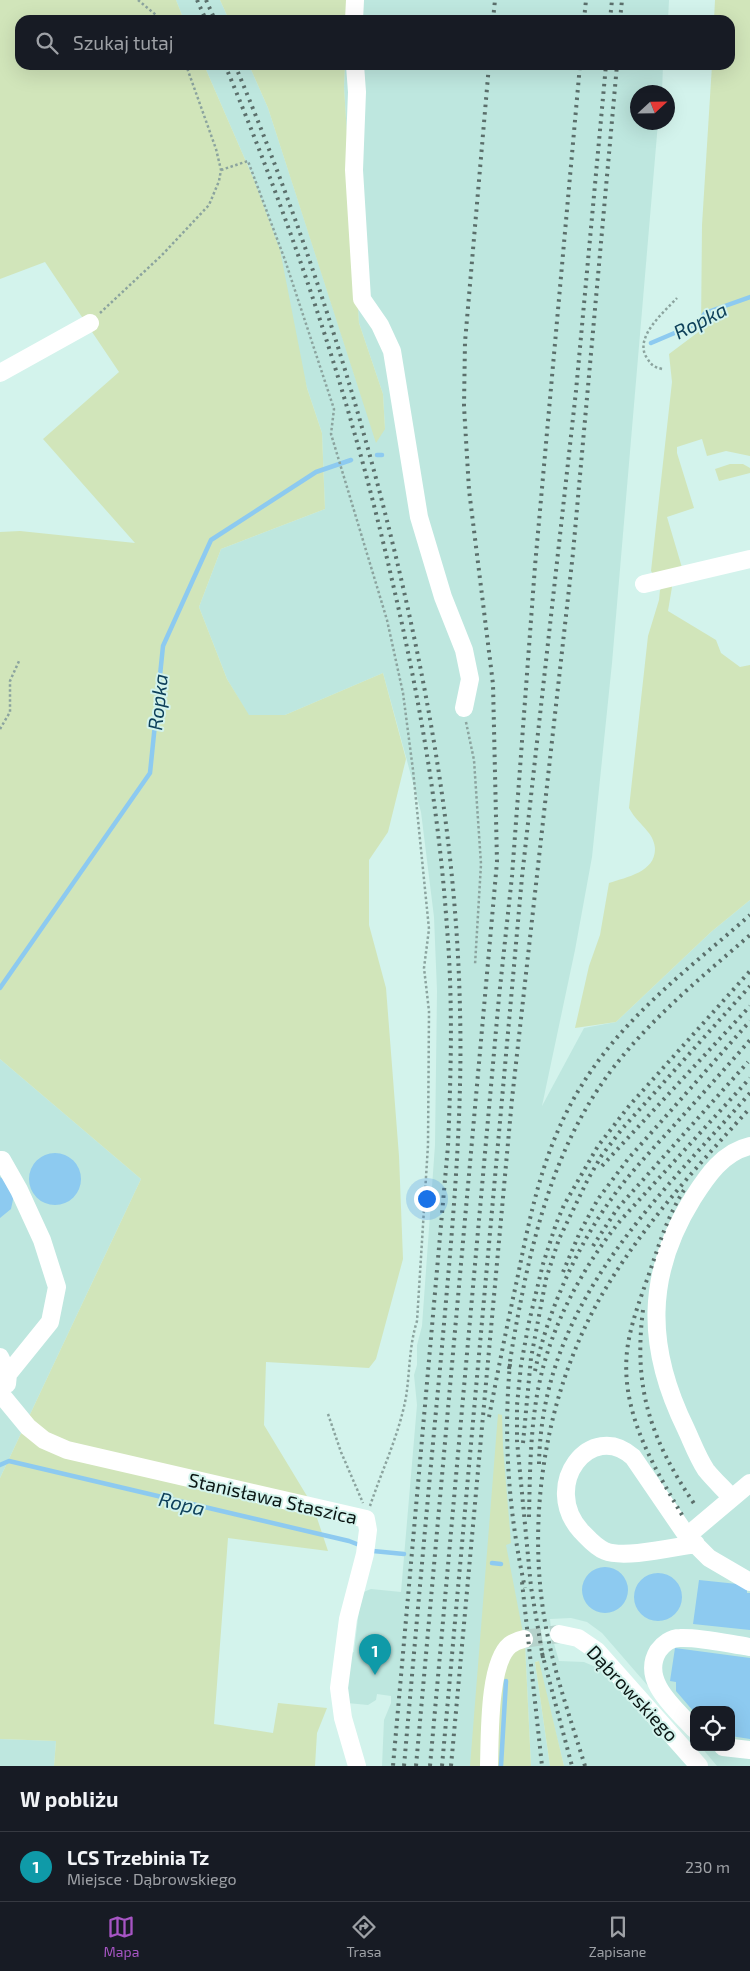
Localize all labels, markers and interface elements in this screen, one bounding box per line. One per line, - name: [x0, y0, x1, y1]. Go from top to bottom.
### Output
- search box: [15, 15, 735, 70]
- icon: search: [33, 29, 61, 57]
- text: Szukaj tutaj: [73, 31, 173, 54]
- north arrow: [630, 85, 675, 130]
- water label: Ropka: [669, 296, 731, 344]
- water label: Ropka: [142, 672, 172, 732]
- your location: [414, 1186, 440, 1212]
- street label: Stanisława Staszica: [186, 1467, 360, 1529]
- water label: Ropa: [157, 1486, 207, 1520]
- pin: 1: [359, 1634, 391, 1675]
- street label: Dąbrowskiego: [583, 1640, 683, 1746]
- map controls: [690, 1706, 735, 1751]
- button: locate: [690, 1706, 735, 1751]
- text: W pobliżu: [20, 1786, 119, 1811]
- text: LCS Trzebinia Tz: [67, 1846, 209, 1869]
- text: 1: [33, 1857, 39, 1876]
- text: 230 m: [685, 1857, 730, 1876]
- text: Miejsce · Dąbrowskiego: [67, 1869, 237, 1888]
- tab: Mapa: [104, 1913, 139, 1960]
- tab: Trasa: [347, 1913, 382, 1960]
- tab: Zapisane: [589, 1913, 646, 1960]

